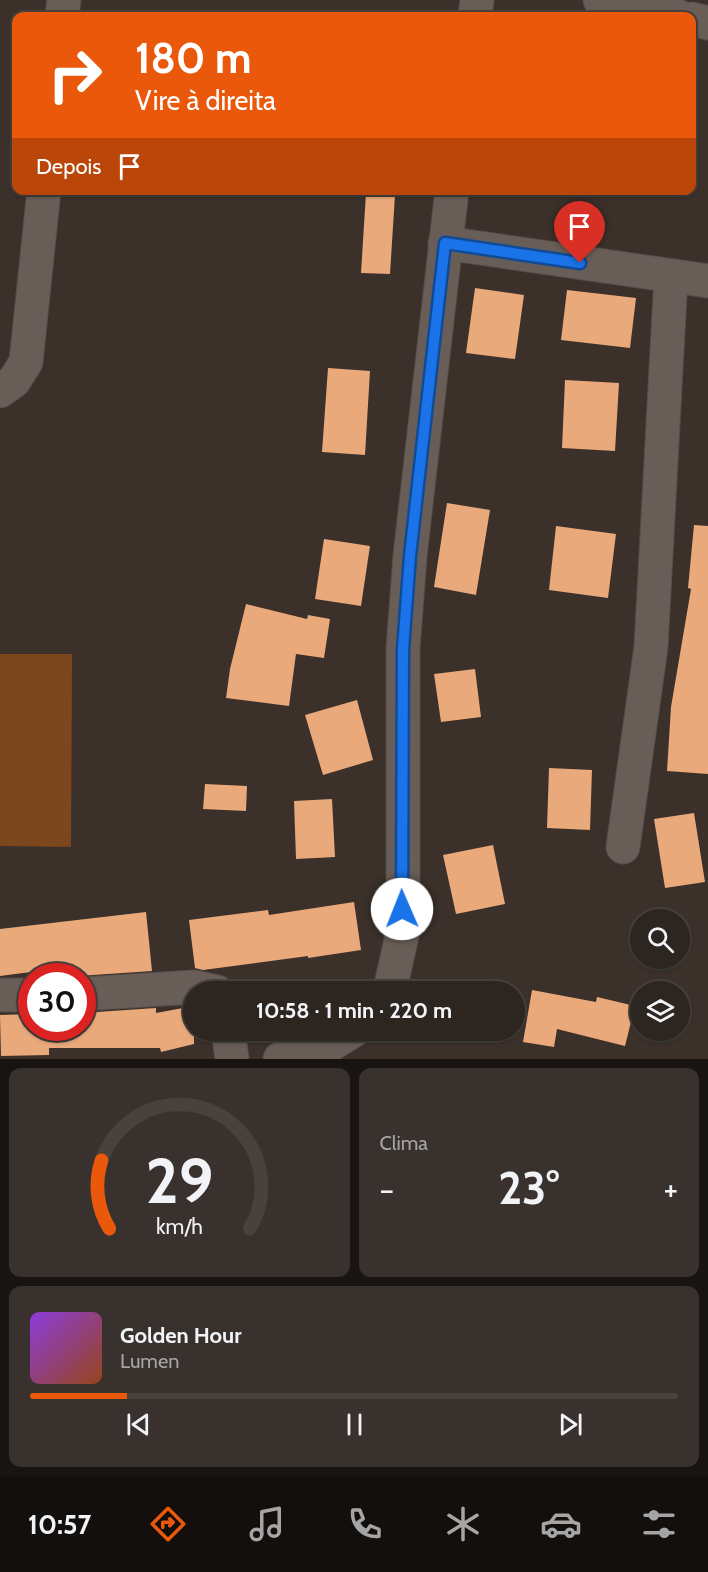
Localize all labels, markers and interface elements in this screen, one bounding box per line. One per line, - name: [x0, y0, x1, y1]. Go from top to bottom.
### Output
- text: 180 m: [135, 32, 251, 84]
- icon: right: [36, 36, 114, 114]
- text: Vire à direita: [135, 84, 276, 117]
- icon: arrive: [113, 150, 146, 183]
- text: Depois: [36, 153, 101, 180]
- pin: [554, 201, 605, 263]
- icon: arrive: [563, 210, 596, 243]
- position arrow: [370, 877, 434, 941]
- map controls: [630, 909, 690, 1041]
- button: search: [630, 909, 690, 969]
- speed limit sign: 30: [18, 963, 96, 1041]
- button: layers: [630, 981, 690, 1041]
- text: 10:58 · 1 min · 220 m: [256, 997, 452, 1024]
- text: Clima: [380, 1131, 428, 1155]
- text: 29: [145, 1143, 213, 1219]
- text: 23°: [498, 1161, 559, 1215]
- text: −: [380, 1169, 394, 1209]
- text: +: [663, 1169, 678, 1209]
- text: km/h: [156, 1214, 203, 1240]
- text: Golden Hour: [120, 1322, 241, 1349]
- text: Lumen: [120, 1349, 179, 1373]
- icon: previous: [122, 1408, 155, 1441]
- icon: pause: [338, 1408, 371, 1441]
- icon: next: [554, 1408, 587, 1441]
- icon: directions: [147, 1503, 189, 1545]
- icon: music: [246, 1503, 288, 1545]
- icon: phone: [344, 1503, 386, 1545]
- icon: climate: [442, 1503, 484, 1545]
- icon: car: [540, 1503, 582, 1545]
- icon: filters: [638, 1503, 680, 1545]
- text: 10:57: [28, 1508, 91, 1541]

